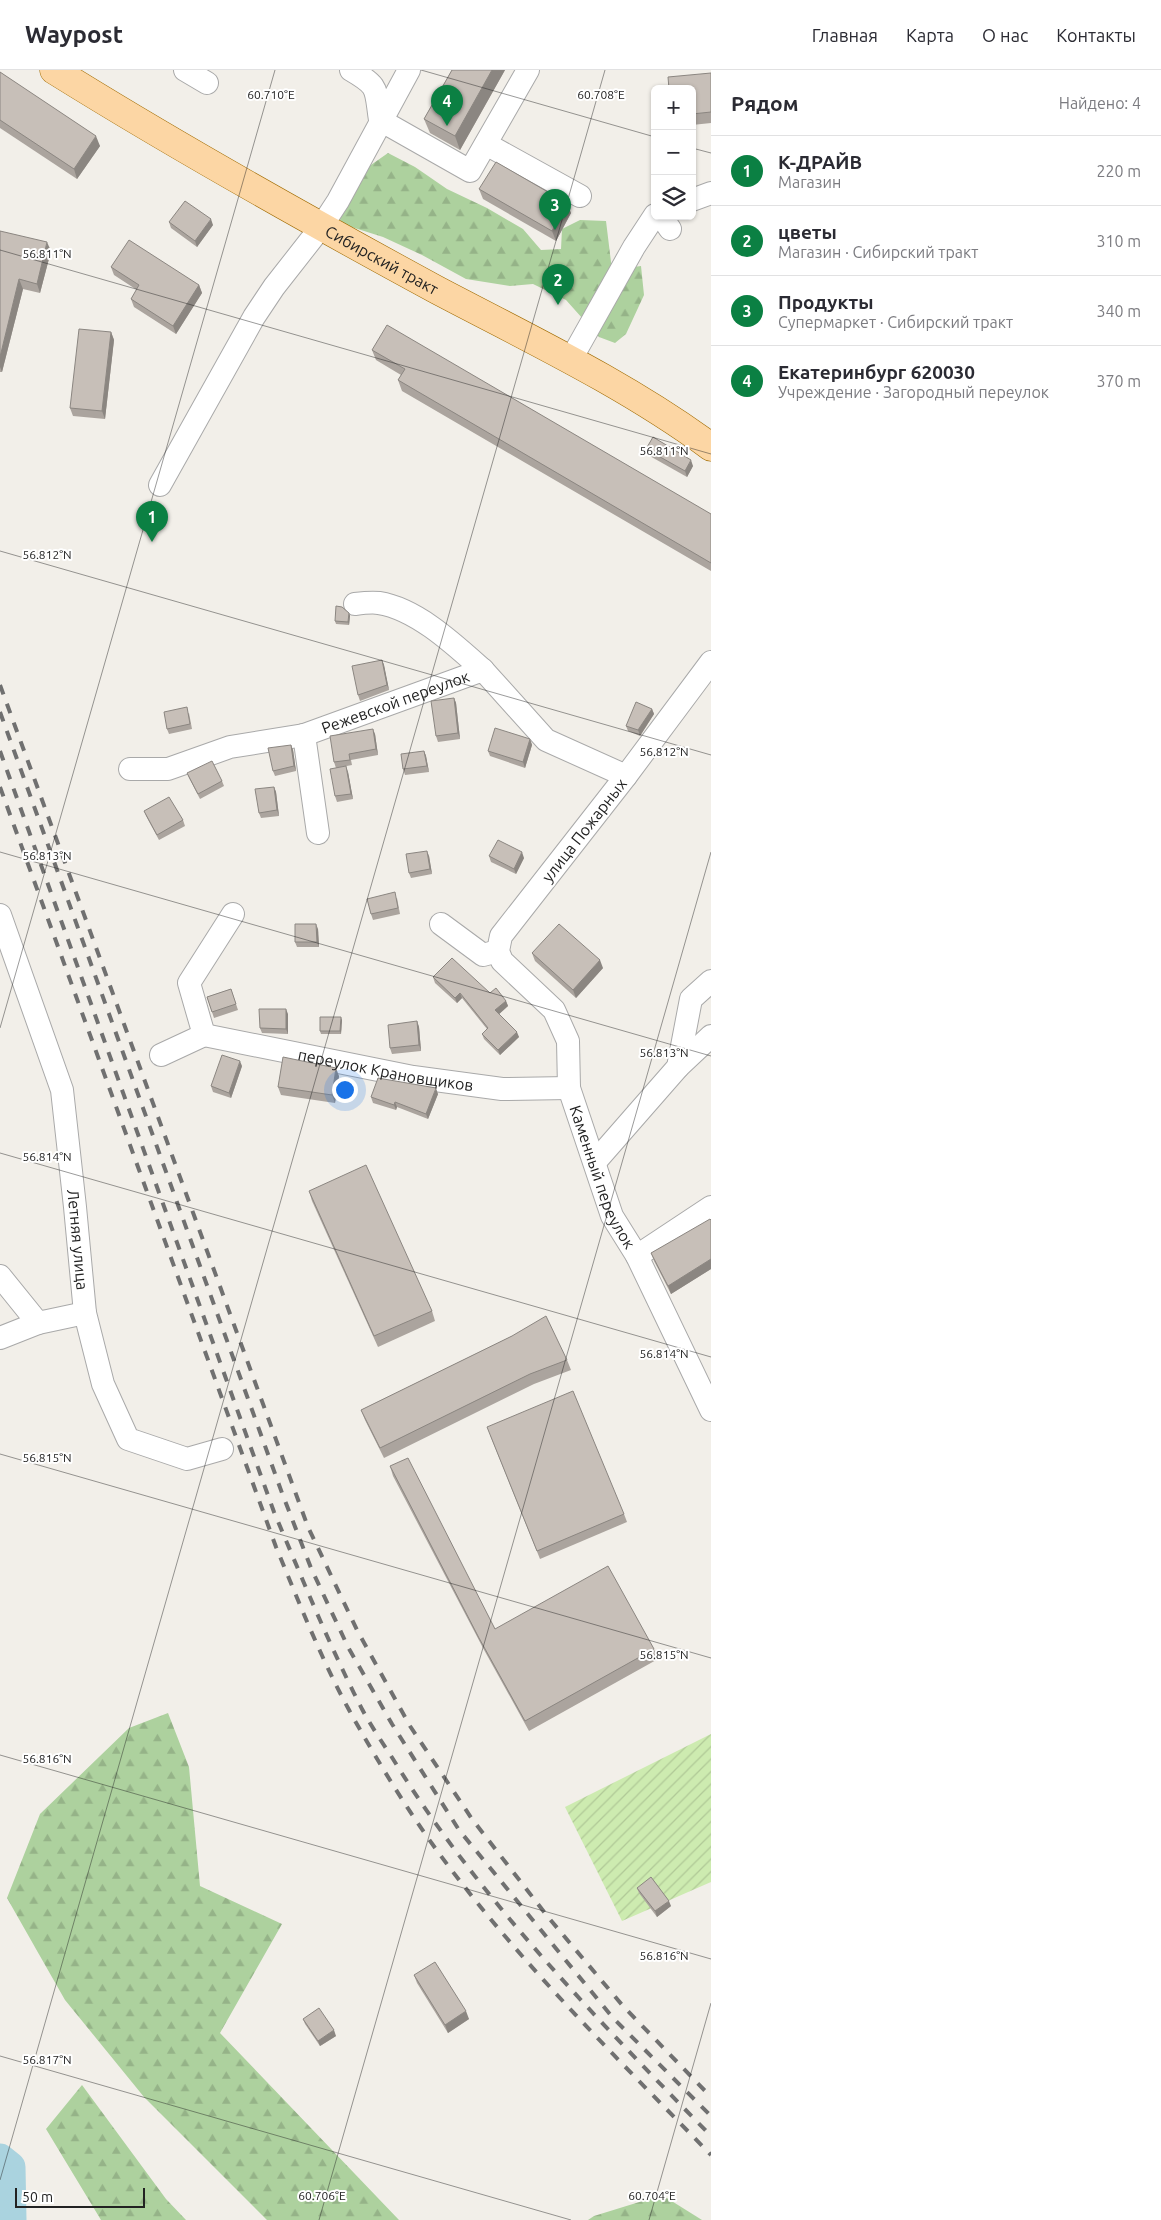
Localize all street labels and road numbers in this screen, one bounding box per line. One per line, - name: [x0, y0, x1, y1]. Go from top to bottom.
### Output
- street label: Сибирский тракт: [322, 222, 442, 298]
- street label: Режевской переулок: [319, 667, 472, 737]
- street label: улица Пожарных: [538, 775, 630, 885]
- street label: переулок Крановщиков: [296, 1045, 475, 1094]
- street label: Каменный переулок: [566, 1103, 639, 1252]
- street label: Летняя улица: [64, 1188, 92, 1291]

